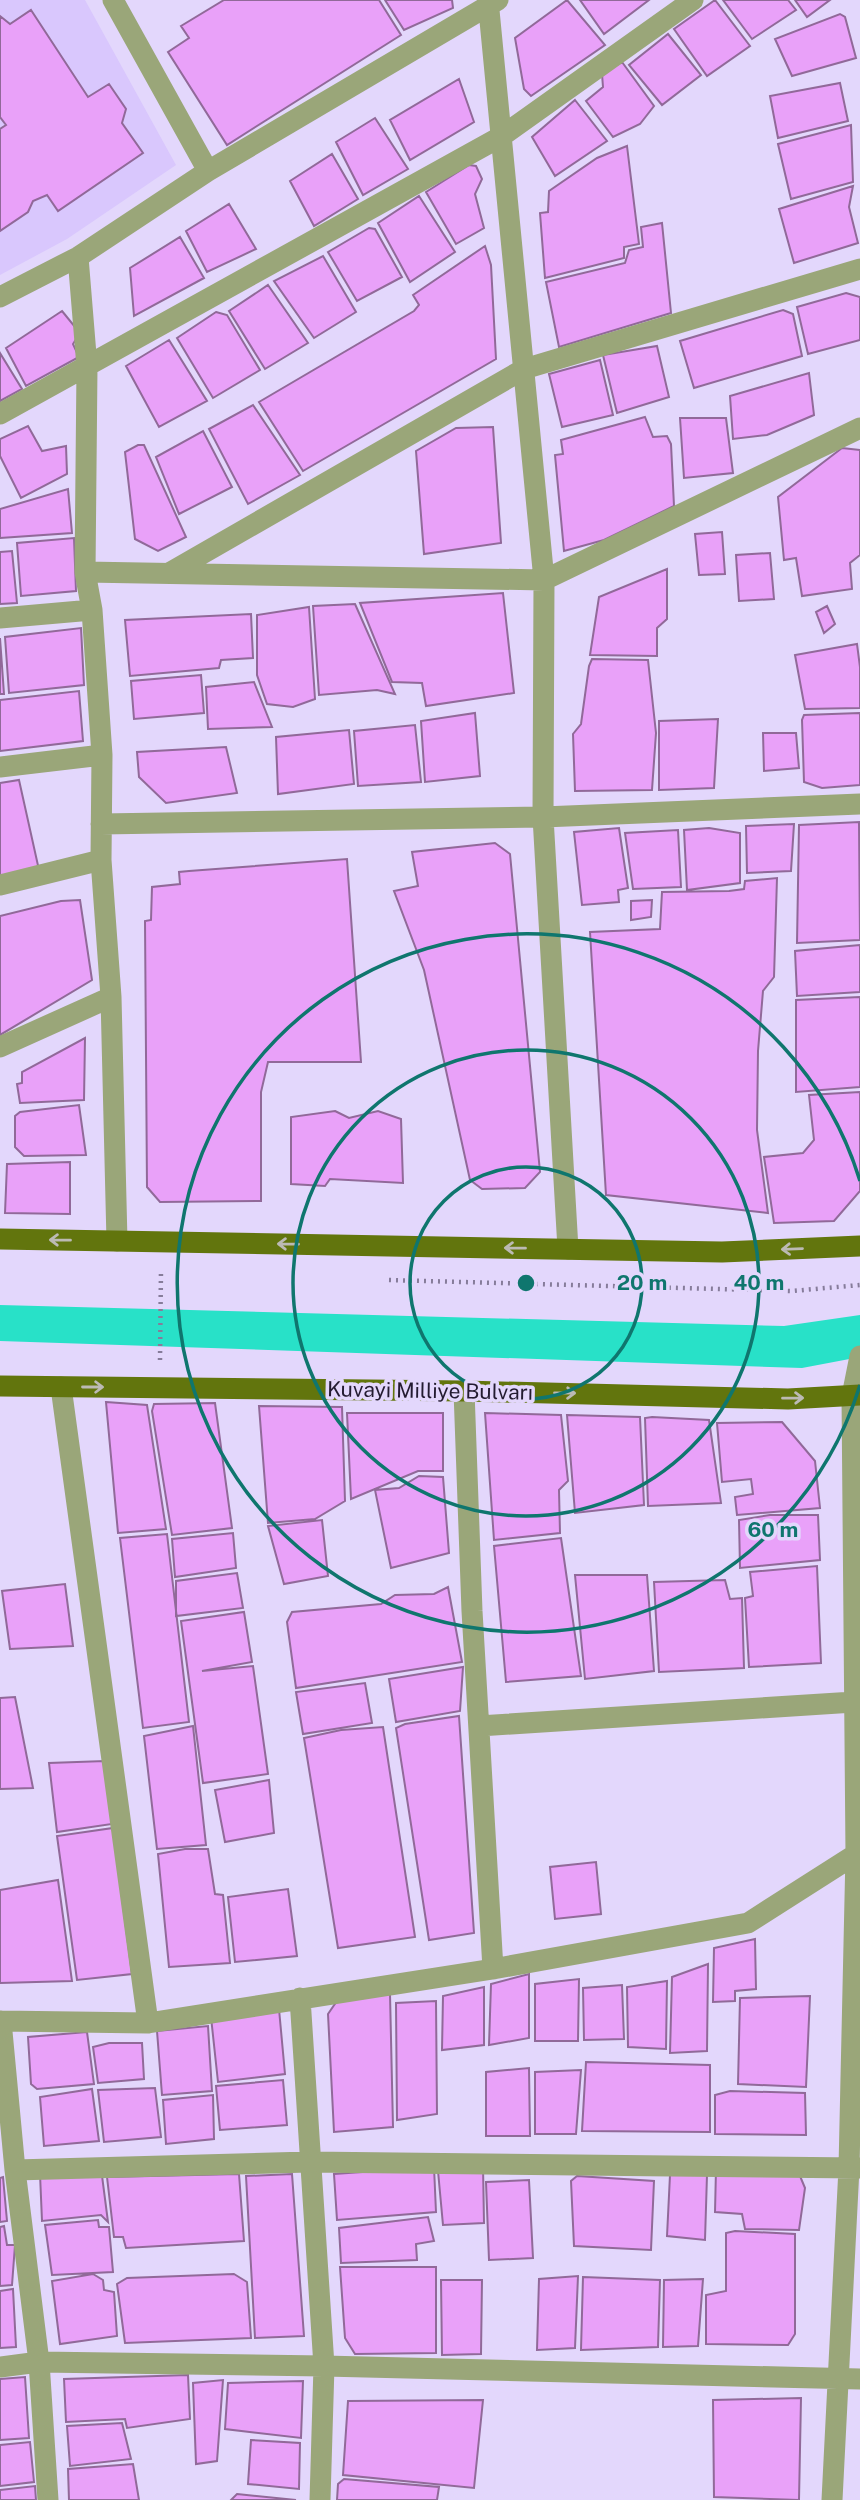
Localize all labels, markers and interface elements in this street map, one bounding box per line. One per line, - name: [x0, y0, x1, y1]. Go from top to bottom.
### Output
- one-way arrow: [49, 1233, 72, 1247]
- one-way arrow: [277, 1237, 300, 1250]
- one-way arrow: [504, 1241, 527, 1255]
- one-way arrow: [781, 1242, 804, 1255]
- text: 20 m: [617, 1270, 667, 1295]
- text: 40 m: [734, 1270, 784, 1295]
- centre of rings: [514, 1271, 538, 1295]
- street label: Kuvayi Milliye Bulvarı: [327, 1376, 533, 1405]
- one-way arrow: [81, 1380, 104, 1394]
- one-way arrow: [553, 1387, 576, 1400]
- one-way arrow: [781, 1391, 804, 1405]
- text: 60 m: [748, 1517, 798, 1542]

